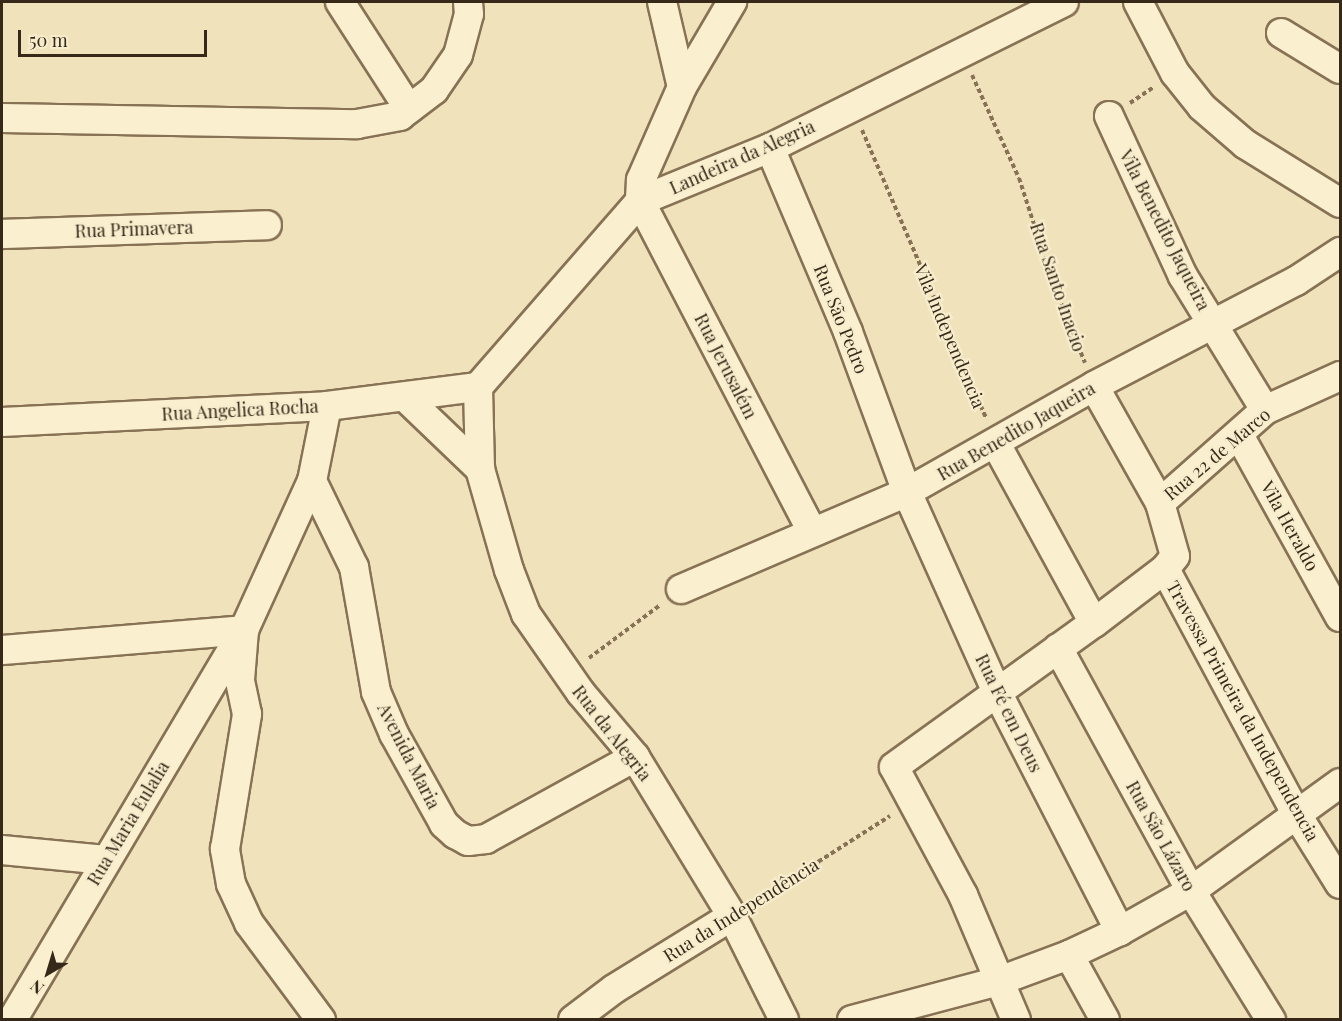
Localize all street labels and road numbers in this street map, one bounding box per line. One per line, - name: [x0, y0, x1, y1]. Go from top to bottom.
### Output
- street label: Landeira da Alegria: [666, 115, 818, 199]
- street label: Vila Benedito Jaqueira: [1115, 146, 1215, 314]
- street label: Rua Primavera: [74, 216, 194, 242]
- street label: Rua Santo Inacio: [1026, 219, 1090, 355]
- street label: Rua São Pedro: [809, 261, 873, 377]
- street label: Vila Independencia: [910, 261, 990, 411]
- street label: Rua Jerusalém: [690, 310, 762, 422]
- street label: Rua Benedito Jaqueira: [933, 377, 1099, 485]
- street label: Rua Angelica Rocha: [160, 395, 320, 425]
- street label: Rua 22 de Marco: [1159, 403, 1275, 505]
- street label: Vila Heraldo: [1256, 477, 1324, 575]
- street label: Travessa Primeira da Independencia: [1162, 577, 1324, 845]
- street label: Rua Fé em Deus: [971, 650, 1047, 776]
- street label: Rua da Alegria: [568, 680, 656, 786]
- street label: Avenida Maria: [373, 700, 445, 812]
- street label: Rua Maria Eulalia: [82, 757, 174, 889]
- street label: Rua São Lázaro: [1122, 777, 1200, 895]
- street label: Rua da Independência: [659, 853, 823, 967]

